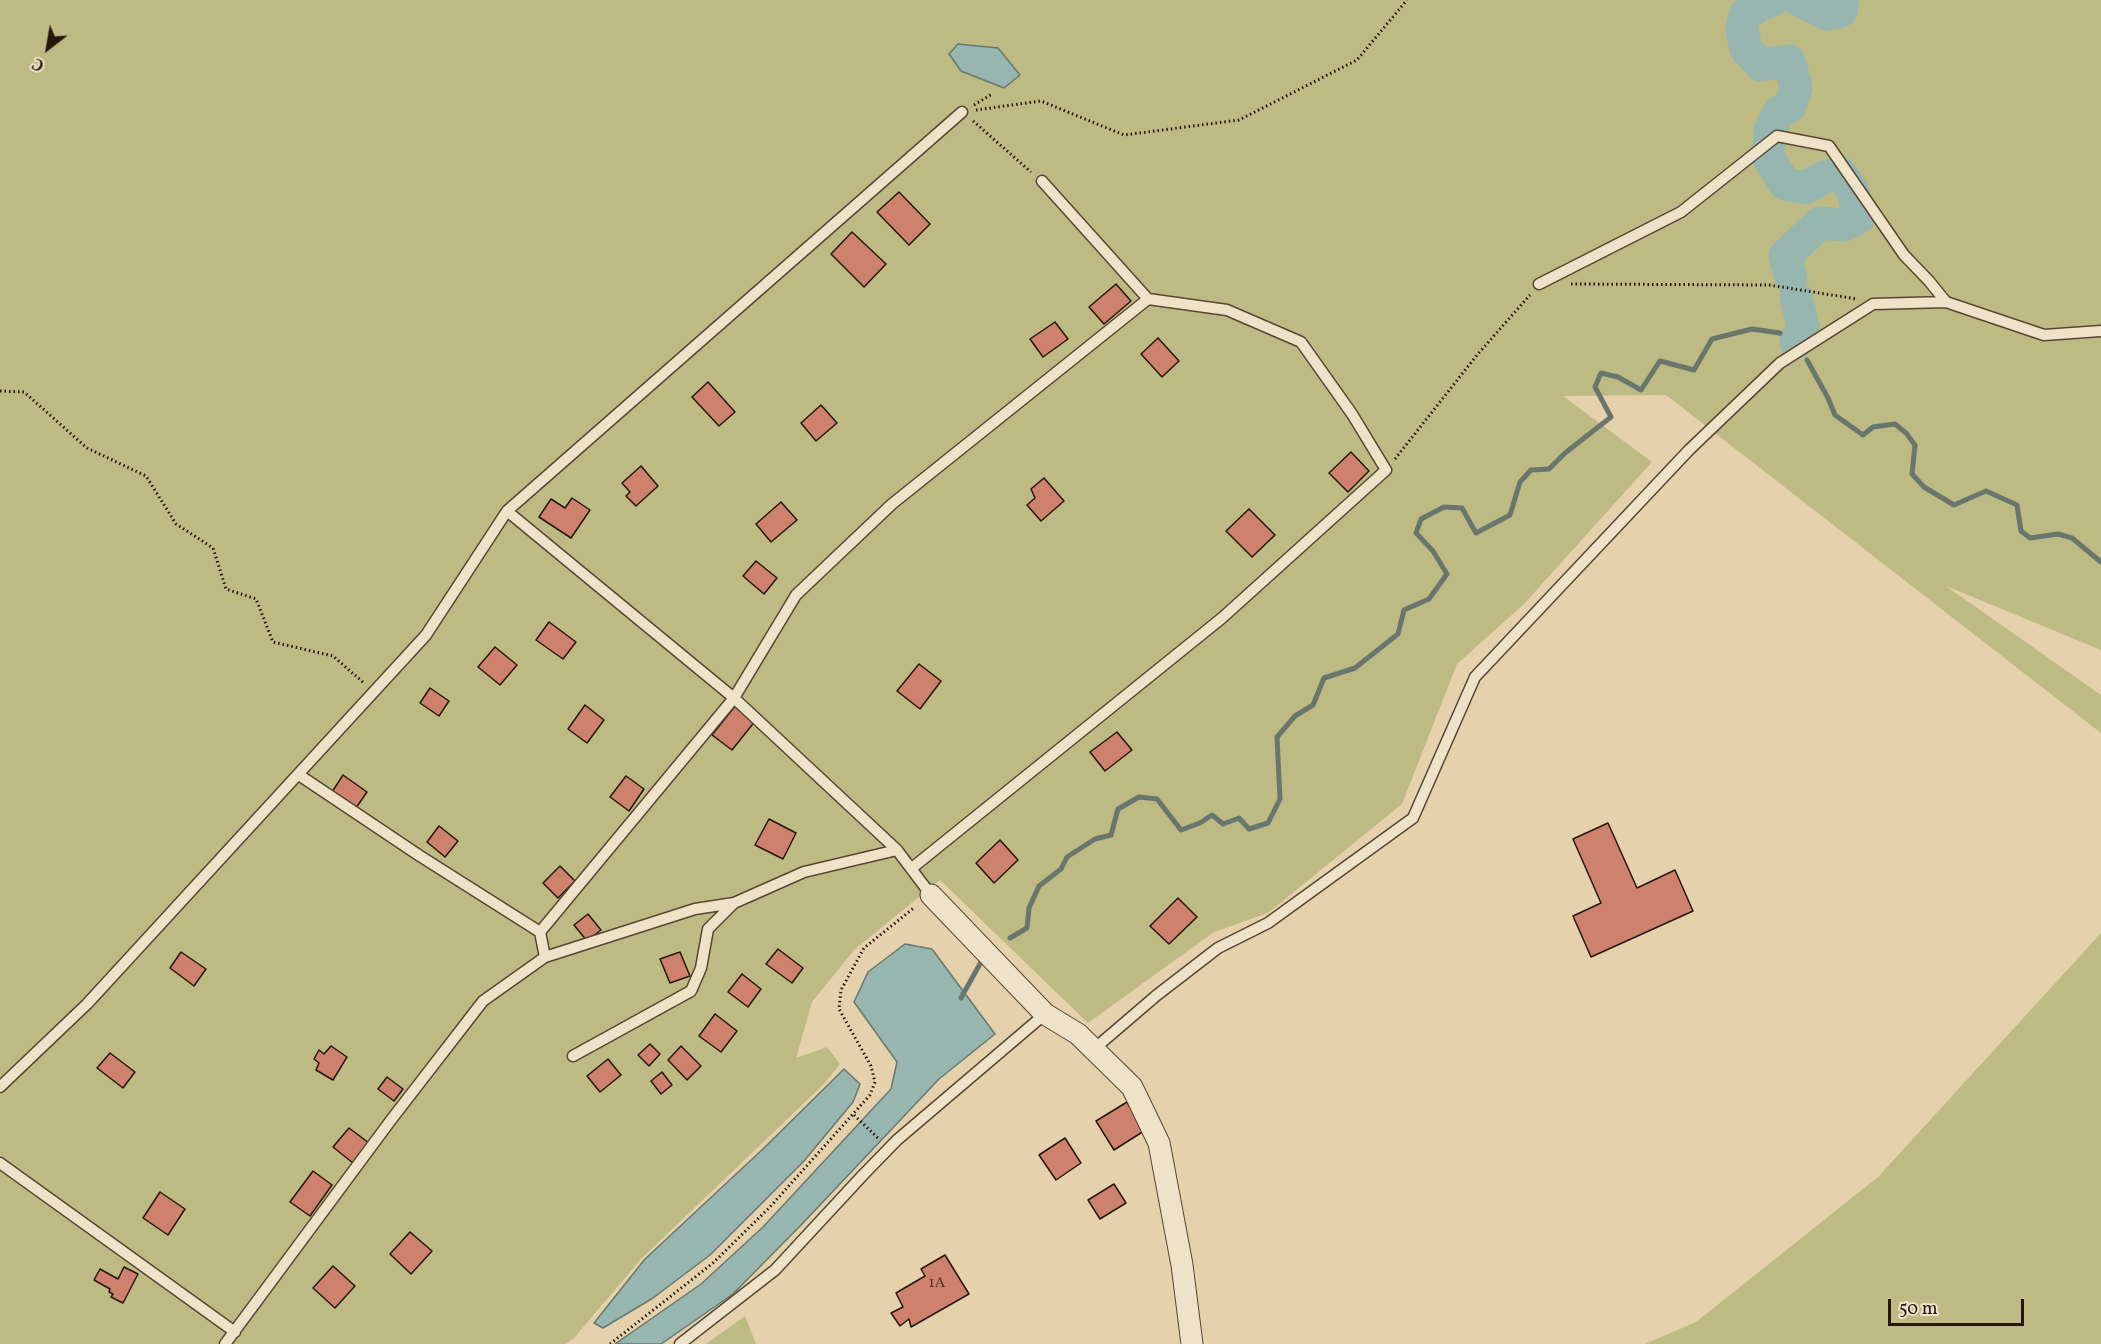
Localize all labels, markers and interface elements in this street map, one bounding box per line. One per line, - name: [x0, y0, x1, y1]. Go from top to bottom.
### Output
- north arrow: [18, 18, 78, 78]
- text: С: [29, 51, 49, 76]
- house number: 1А: [929, 1275, 945, 1293]
- scale bar: [1891, 1287, 2028, 1325]
- text: 50 m: [1899, 1297, 1938, 1322]

